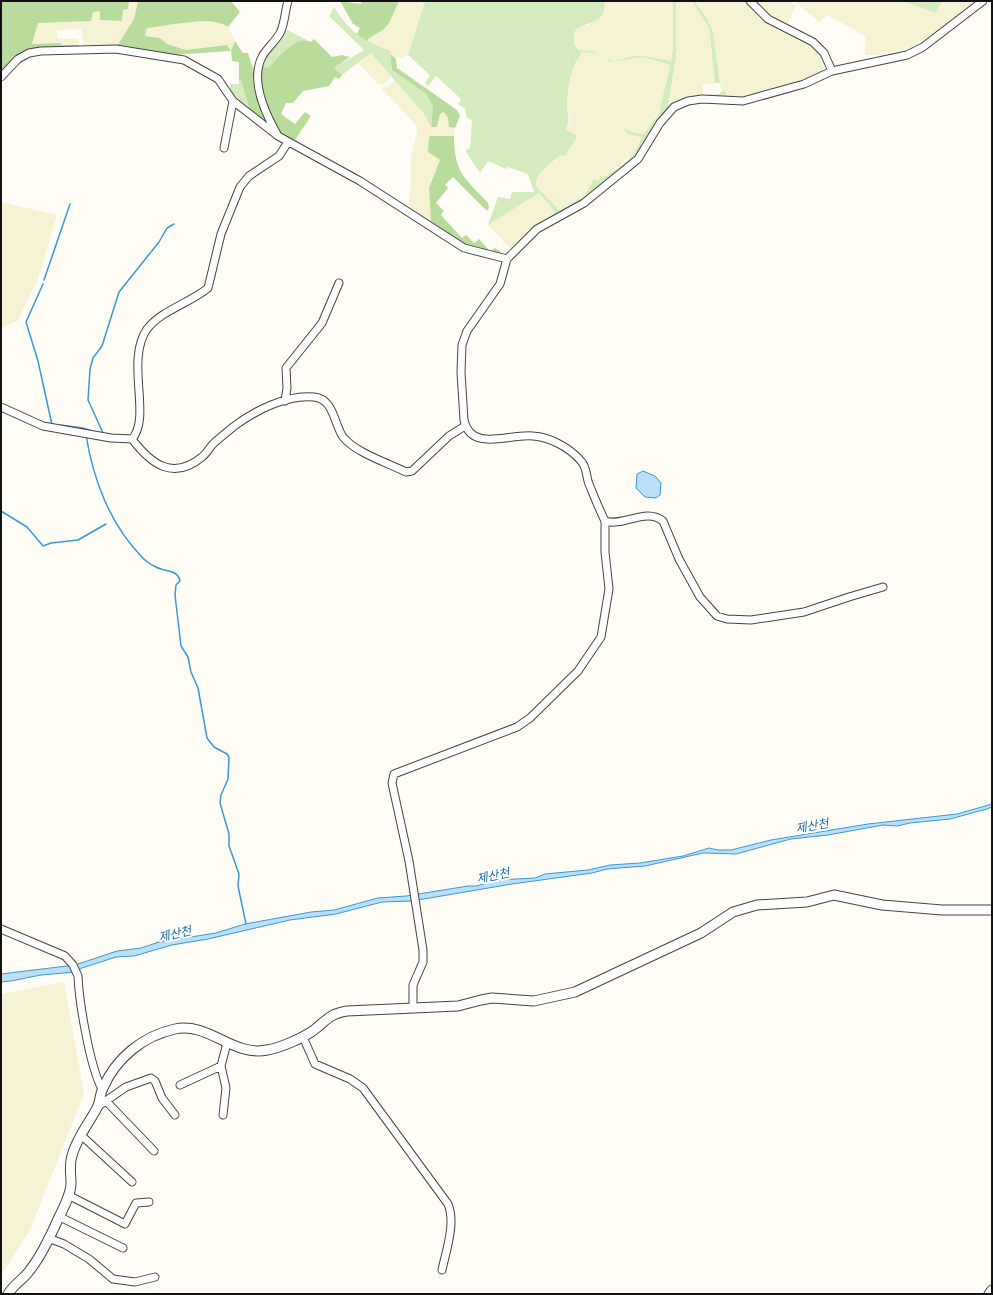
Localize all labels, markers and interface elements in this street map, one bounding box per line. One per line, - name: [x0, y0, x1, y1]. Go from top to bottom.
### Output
- water label: 제산천: [794, 816, 831, 836]
- water label: 제산천: [475, 866, 513, 886]
- water label: 제산천: [157, 923, 195, 945]

